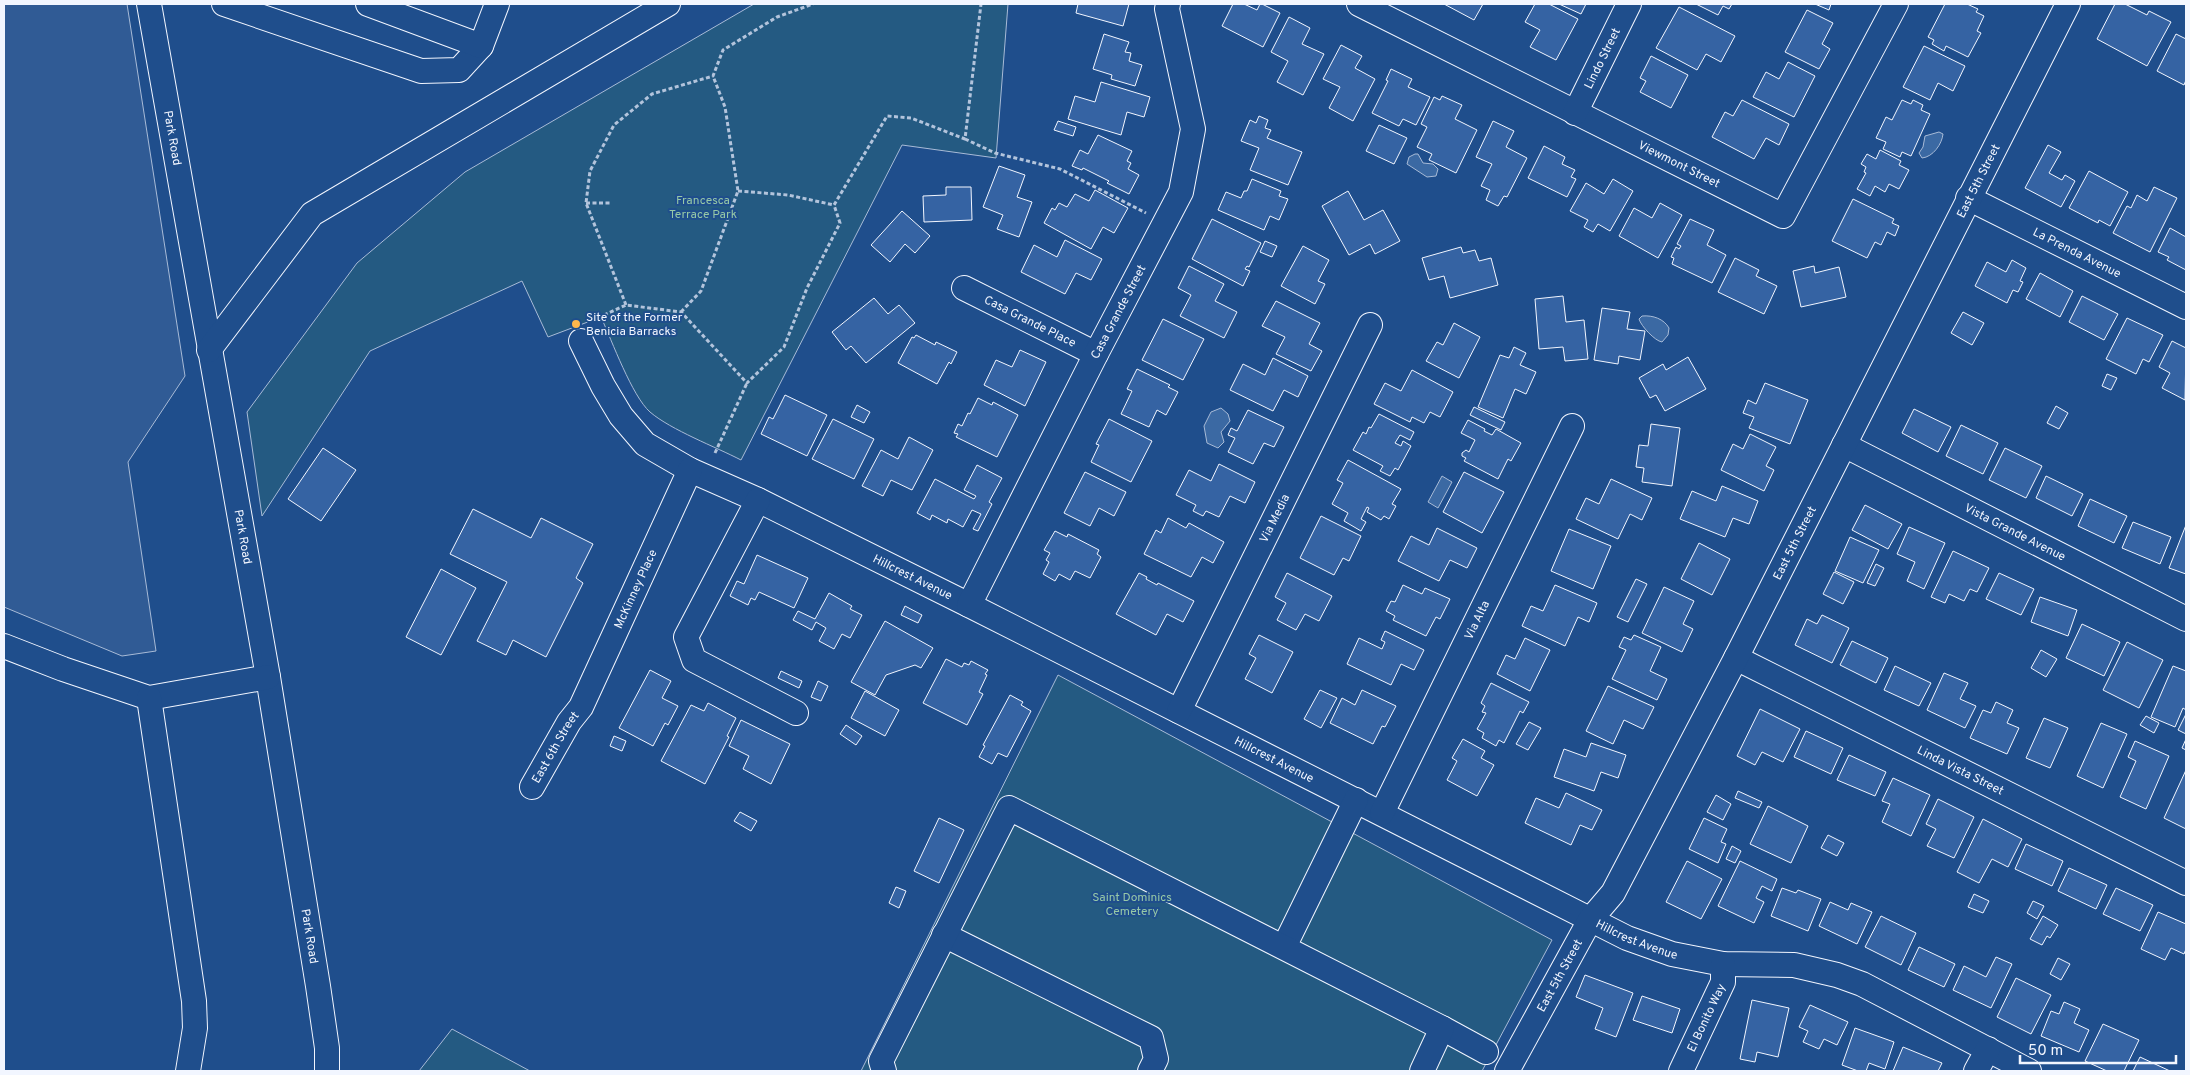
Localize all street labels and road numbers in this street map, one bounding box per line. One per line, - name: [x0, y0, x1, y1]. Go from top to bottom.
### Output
- street label: Lindo Street: [1581, 26, 1625, 92]
- street label: Park Road: [159, 109, 184, 167]
- street label: Viewmont Street: [1635, 138, 1723, 192]
- street label: East 5th Street: [1954, 142, 2004, 221]
- street label: La Prenda Avenue: [2030, 225, 2124, 282]
- street label: Casa Grande Street: [1088, 262, 1150, 362]
- street label: Casa Grande Place: [981, 292, 1078, 352]
- street label: Via Media: [1256, 492, 1294, 546]
- street label: Vista Grande Avenue: [1961, 500, 2068, 565]
- street label: East 5th Street: [1770, 504, 1821, 583]
- street label: Park Road: [230, 508, 255, 566]
- street label: McKinney Place: [611, 547, 661, 632]
- street label: Hillcrest Avenue: [870, 551, 955, 604]
- street label: Via Alta: [1461, 598, 1494, 643]
- street label: East 6th Street: [529, 709, 583, 786]
- street label: Hillcrest Avenue: [1231, 734, 1316, 787]
- street label: Linda Vista Street: [1914, 743, 2006, 800]
- street label: Park Road: [297, 908, 321, 965]
- street label: Hillcrest Avenue: [1593, 916, 1679, 964]
- street label: East 5th Street: [1534, 937, 1587, 1015]
- street label: El Bonito Way: [1684, 981, 1730, 1055]

